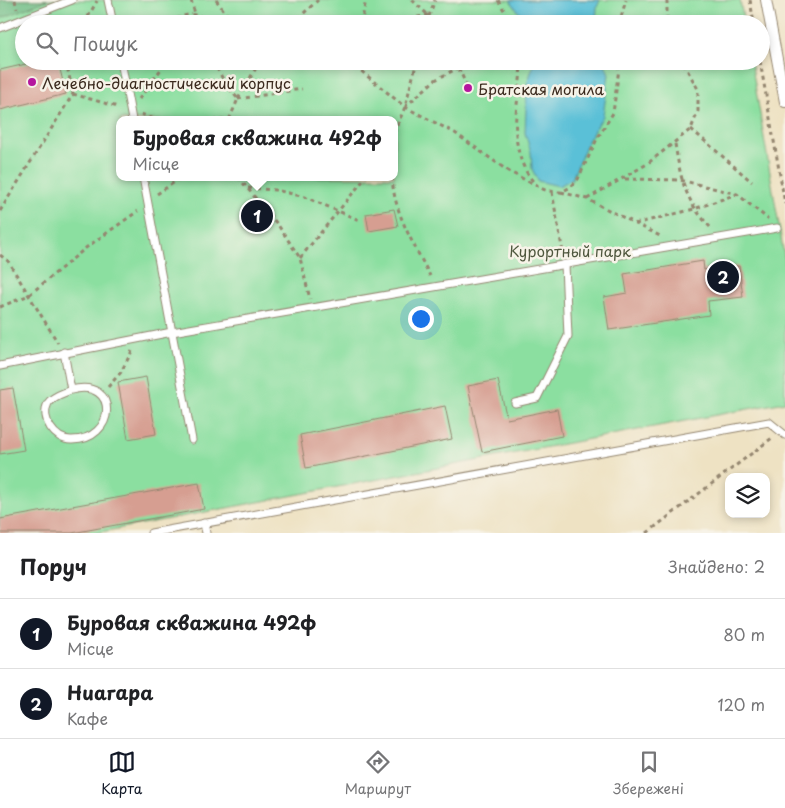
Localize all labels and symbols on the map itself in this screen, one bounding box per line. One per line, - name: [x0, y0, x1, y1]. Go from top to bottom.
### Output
- place label: Лечебно-диагностический корпус: [42, 71, 291, 94]
- marker: Лечебно-диагностический корпус: [26, 76, 38, 88]
- place label: Братская могила: [478, 77, 605, 100]
- marker: Братская могила: [462, 82, 474, 94]
- pin: 1: [241, 197, 273, 235]
- park label: Курортный парк: [509, 239, 631, 262]
- pin: 2: [707, 258, 739, 296]
- your location: [408, 306, 434, 332]

